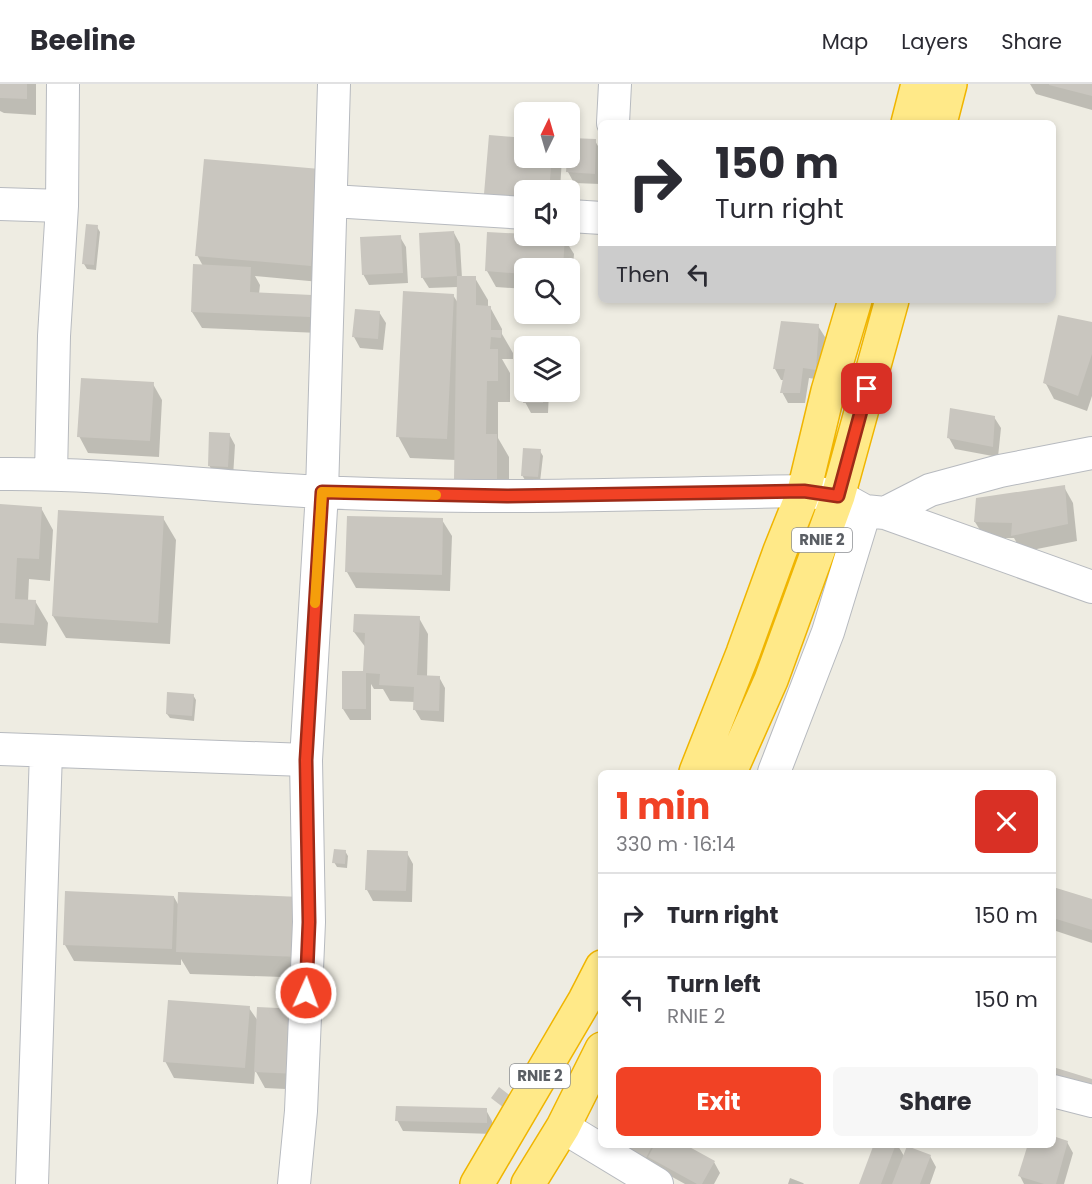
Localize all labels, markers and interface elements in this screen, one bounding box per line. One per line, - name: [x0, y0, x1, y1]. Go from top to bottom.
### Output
- text: Beeline: [30, 21, 136, 60]
- text: Map: [822, 27, 868, 56]
- text: Layers: [901, 27, 968, 56]
- text: Share: [1001, 27, 1062, 56]
- north arrow: [514, 102, 580, 168]
- map controls: [514, 102, 580, 402]
- text: 150 m: [715, 134, 839, 193]
- icon: right: [616, 144, 694, 222]
- button: sound: [514, 180, 580, 246]
- text: Turn right: [715, 190, 844, 227]
- button: search: [514, 258, 580, 324]
- icon: left: [682, 258, 715, 291]
- text: Then: [616, 259, 670, 290]
- button: layers: [514, 336, 580, 402]
- pin: [841, 363, 892, 414]
- icon: arrive: [850, 372, 883, 405]
- road number: RNIE 2: [792, 528, 852, 552]
- text: 1 min: [616, 781, 710, 832]
- button: close: [975, 790, 1038, 853]
- text: 330 m · 16:14: [616, 830, 735, 858]
- icon: right: [616, 899, 649, 932]
- text: Turn right: [667, 900, 778, 931]
- text: 150 m: [975, 900, 1038, 931]
- position arrow: [274, 961, 338, 1025]
- text: Turn left: [667, 969, 761, 1000]
- icon: left: [616, 983, 649, 1016]
- text: 150 m: [975, 984, 1038, 1015]
- text: RNIE 2: [667, 1002, 725, 1030]
- road number: RNIE 2: [510, 1064, 570, 1088]
- button: Exit: [616, 1067, 821, 1136]
- button: Share: [833, 1067, 1038, 1136]

